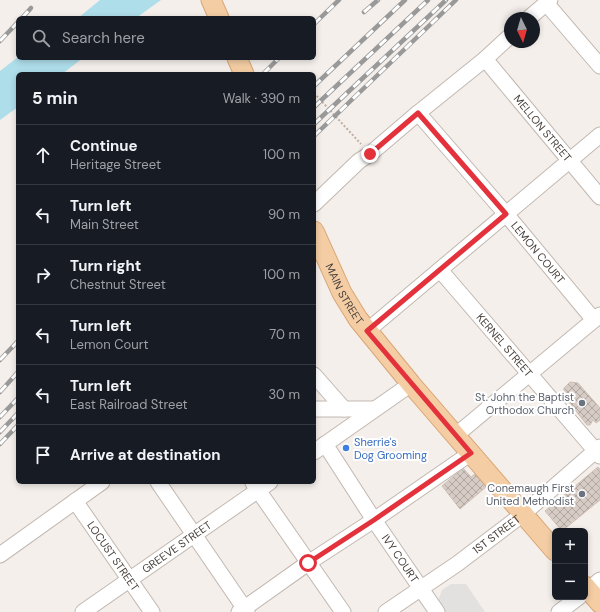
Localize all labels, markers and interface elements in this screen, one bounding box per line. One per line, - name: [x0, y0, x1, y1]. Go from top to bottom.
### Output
- north arrow: [504, 12, 540, 48]
- search box: [16, 16, 316, 60]
- icon: search: [30, 27, 52, 49]
- text: Search here: [62, 28, 145, 48]
- text: 5 min: [32, 87, 78, 109]
- text: Walk · 390 m: [223, 90, 300, 107]
- street label: MELLON STREET: [511, 92, 575, 164]
- text: Continue: [70, 136, 138, 156]
- icon: ahead: [32, 144, 54, 166]
- route end: [361, 145, 379, 163]
- text: 100 m: [263, 146, 300, 163]
- text: Heritage Street: [70, 156, 161, 173]
- text: Turn left: [70, 196, 131, 216]
- icon: left: [32, 204, 54, 226]
- text: 90 m: [268, 206, 300, 223]
- text: Main Street: [70, 216, 139, 233]
- street label: LEMON COURT: [508, 219, 568, 286]
- text: Turn right: [70, 256, 141, 276]
- street label: MAIN STREET: [323, 261, 367, 327]
- icon: right: [32, 264, 54, 286]
- text: 100 m: [263, 266, 300, 283]
- text: Chestnut Street: [70, 276, 166, 293]
- street label: KERNEL STREET: [473, 310, 536, 380]
- text: Turn left: [70, 316, 131, 336]
- icon: left: [32, 324, 54, 346]
- text: 70 m: [269, 326, 300, 343]
- text: Lemon Court: [70, 336, 149, 353]
- text: Turn left: [70, 376, 131, 396]
- icon: left: [32, 384, 54, 406]
- text: 30 m: [268, 386, 300, 403]
- place label: St. John the Baptist Orthodox Church: [475, 390, 574, 417]
- text: East Railroad Street: [70, 396, 188, 413]
- marker: St. John the Baptist Orthodox Church: [577, 398, 587, 408]
- place label: Sherrie's Dog Grooming: [354, 435, 427, 462]
- marker: Sherrie's Dog Grooming: [341, 443, 351, 453]
- icon: arrive: [32, 444, 54, 466]
- text: Arrive at destination: [70, 445, 221, 465]
- place label: Conemaugh First United Methodist: [486, 481, 574, 508]
- marker: Conemaugh First United Methodist: [577, 489, 587, 499]
- street label: 1ST STREET: [470, 512, 523, 557]
- street label: GREEVE STREET: [139, 518, 214, 576]
- street label: LOCUST STREET: [84, 519, 142, 594]
- map controls: [552, 528, 588, 600]
- button: +: [552, 528, 588, 564]
- street label: IVY COURT: [379, 532, 422, 585]
- route start: [299, 554, 317, 572]
- button: −: [552, 564, 588, 600]

